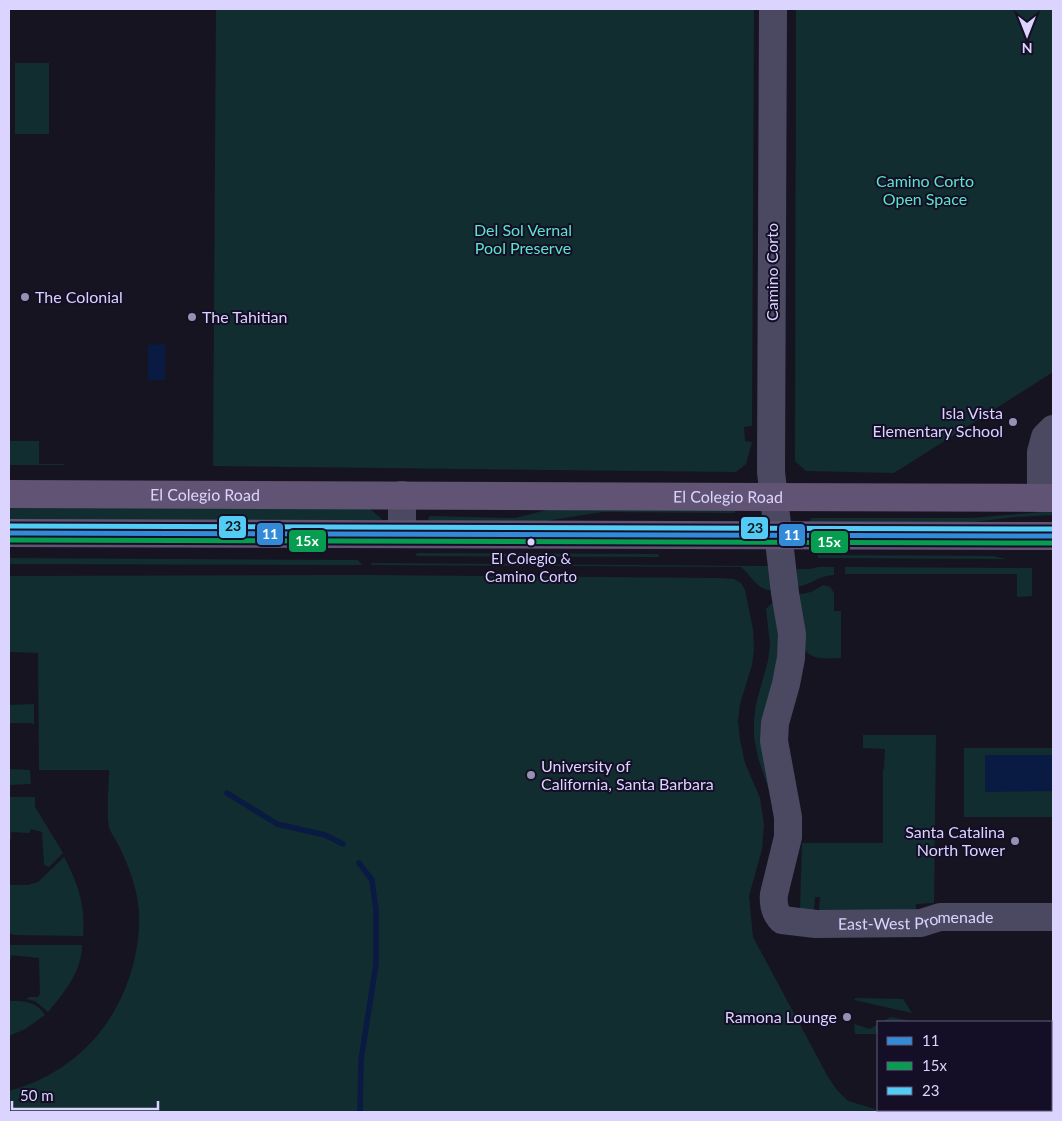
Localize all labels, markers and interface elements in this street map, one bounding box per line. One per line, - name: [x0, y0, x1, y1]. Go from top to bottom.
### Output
- north arrow: [1002, 10, 1052, 60]
- text: N: [1022, 40, 1032, 57]
- park label: Camino Corto Open Space: [876, 171, 974, 208]
- park label: Del Sol Vernal Pool Preserve: [474, 220, 572, 257]
- street label: Camino Corto: [762, 223, 781, 321]
- place label: The Colonial: [35, 287, 123, 306]
- marker: The Colonial: [19, 291, 31, 303]
- place label: The Tahitian: [202, 307, 287, 326]
- marker: The Tahitian: [186, 311, 198, 323]
- place label: Isla Vista Elementary School: [873, 403, 1003, 440]
- marker: Isla Vista Elementary School: [1007, 416, 1019, 428]
- street label: El Colegio Road: [150, 485, 260, 504]
- street label: El Colegio Road: [673, 487, 783, 506]
- line badge: 23: [218, 515, 247, 539]
- line badge: 23: [740, 516, 769, 540]
- text: 23: [225, 517, 241, 534]
- text: 23: [747, 519, 763, 536]
- line badge: 11: [256, 522, 284, 546]
- line badge: 11: [778, 523, 806, 547]
- text: 11: [262, 525, 278, 542]
- text: 11: [784, 526, 800, 543]
- line badge: 15x: [288, 529, 327, 553]
- line badge: 15x: [810, 530, 849, 554]
- text: 15x: [295, 532, 319, 549]
- text: 15x: [817, 533, 841, 550]
- marker: El Colegio & Camino Corto: [526, 537, 536, 547]
- place label: El Colegio & Camino Corto: [485, 549, 577, 585]
- place label: University of California, Santa Barbara: [541, 756, 714, 793]
- marker: University of California, Santa Barbara: [525, 769, 537, 781]
- place label: Santa Catalina North Tower: [905, 822, 1005, 859]
- marker: Santa Catalina North Tower: [1009, 835, 1021, 847]
- street label: East-West Promenade: [838, 907, 993, 933]
- place label: Ramona Lounge: [725, 1007, 837, 1026]
- marker: Ramona Lounge: [841, 1011, 853, 1023]
- legend: [877, 1021, 1052, 1111]
- text: 11: [922, 1031, 939, 1049]
- text: 15x: [922, 1056, 947, 1074]
- scale bar: [12, 1078, 159, 1110]
- text: 23: [922, 1081, 939, 1099]
- text: 50 m: [20, 1086, 54, 1104]

